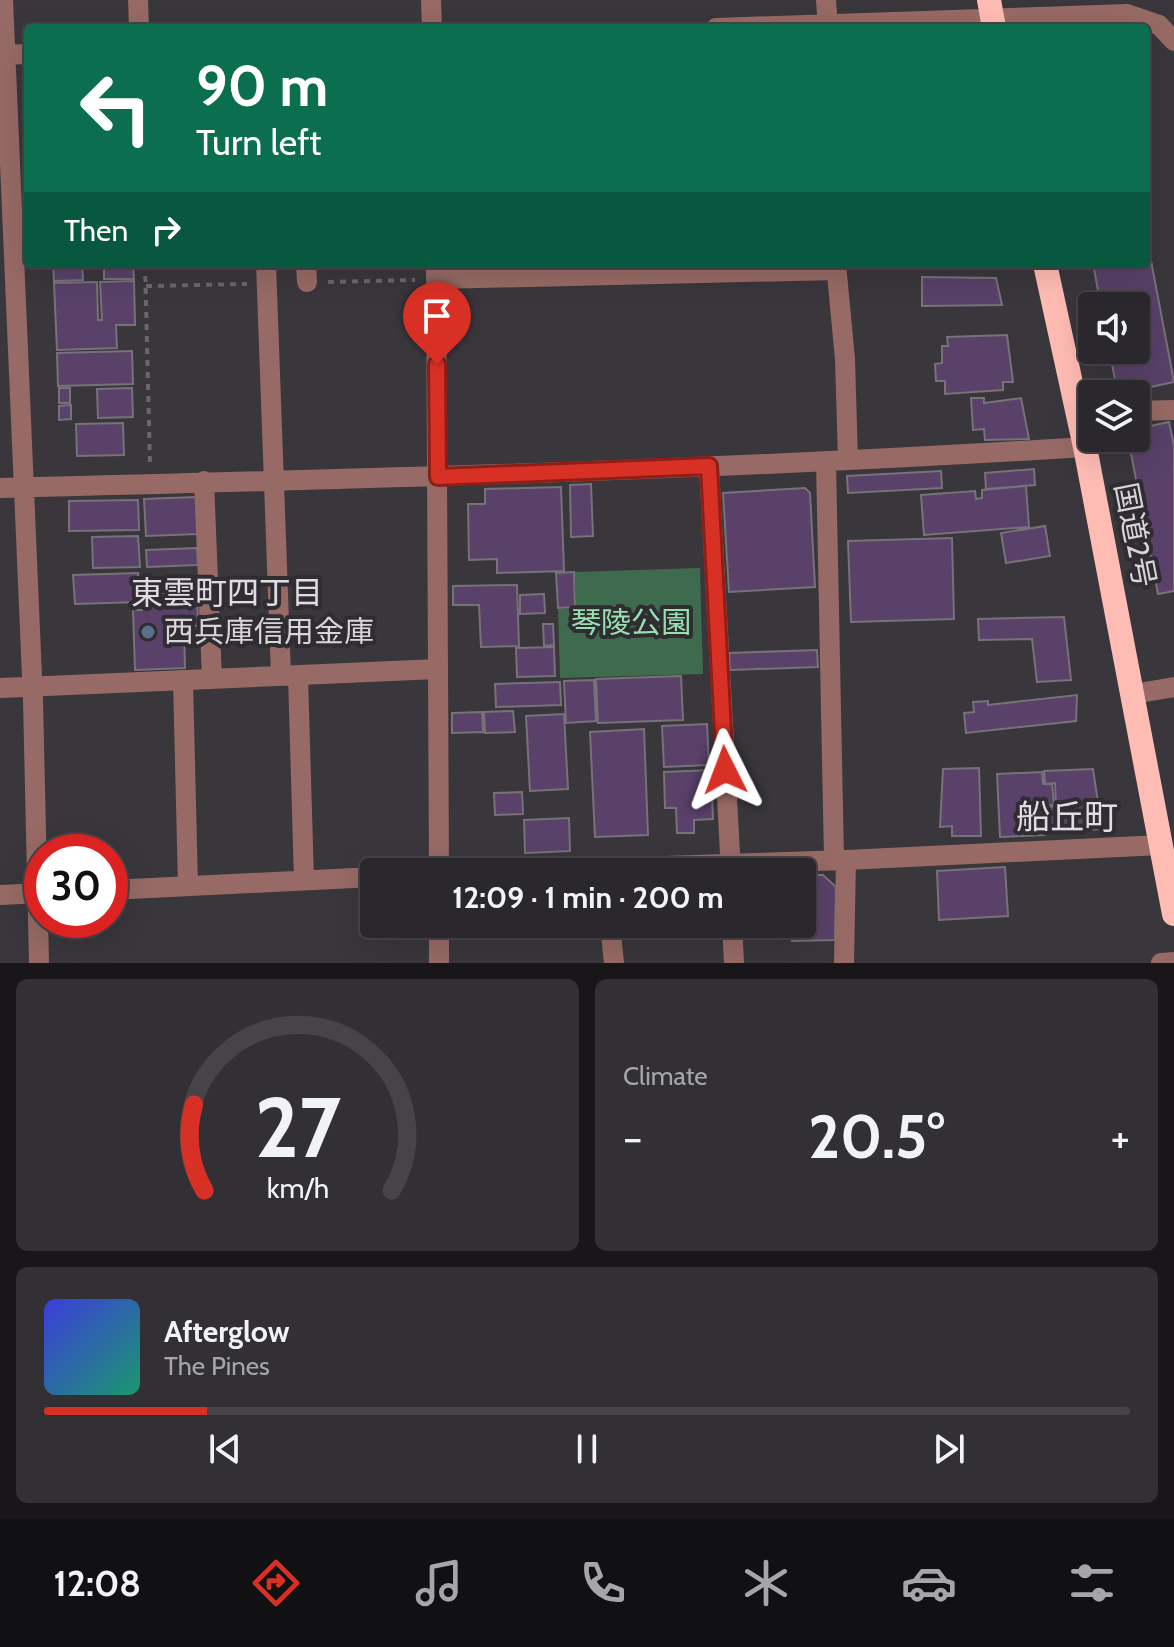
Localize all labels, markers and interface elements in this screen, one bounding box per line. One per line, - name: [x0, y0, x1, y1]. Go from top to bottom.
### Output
- text: 90 m: [196, 52, 328, 120]
- icon: left: [64, 56, 168, 160]
- text: Turn left: [196, 120, 321, 164]
- icon: right: [144, 208, 188, 252]
- text: Then: [64, 212, 128, 249]
- pin: [403, 282, 471, 364]
- map controls: [1078, 292, 1150, 452]
- button: sound: [1078, 292, 1150, 364]
- icon: arrive: [415, 294, 459, 338]
- button: layers: [1078, 380, 1150, 452]
- street label: 国道2号: [1107, 479, 1164, 590]
- district label: 東雲町四丁目: [131, 573, 323, 612]
- park label: 琴陵公園: [571, 604, 691, 641]
- place label: 西兵庫信用金庫: [164, 613, 374, 650]
- marker: 西兵庫信用金庫: [139, 623, 157, 641]
- position arrow: [683, 728, 767, 812]
- district label: 船丘町: [1016, 796, 1118, 838]
- speed limit sign: 30: [24, 834, 128, 938]
- text: 12:09 · 1 min · 200 m: [452, 879, 724, 916]
- text: Climate: [623, 1060, 708, 1092]
- text: 27: [254, 1077, 341, 1178]
- text: 20.5°: [808, 1100, 945, 1173]
- text: −: [623, 1111, 642, 1164]
- text: +: [1111, 1111, 1130, 1164]
- text: km/h: [266, 1170, 329, 1205]
- text: Afterglow: [164, 1313, 290, 1350]
- text: The Pines: [164, 1350, 270, 1382]
- icon: previous: [203, 1427, 247, 1471]
- icon: pause: [565, 1427, 609, 1471]
- icon: next: [927, 1427, 971, 1471]
- icon: directions: [248, 1555, 304, 1611]
- icon: music: [411, 1555, 467, 1611]
- icon: phone: [575, 1555, 631, 1611]
- icon: climate: [738, 1555, 794, 1611]
- icon: car: [901, 1555, 957, 1611]
- icon: filters: [1064, 1555, 1120, 1611]
- text: 12:08: [54, 1561, 141, 1605]

